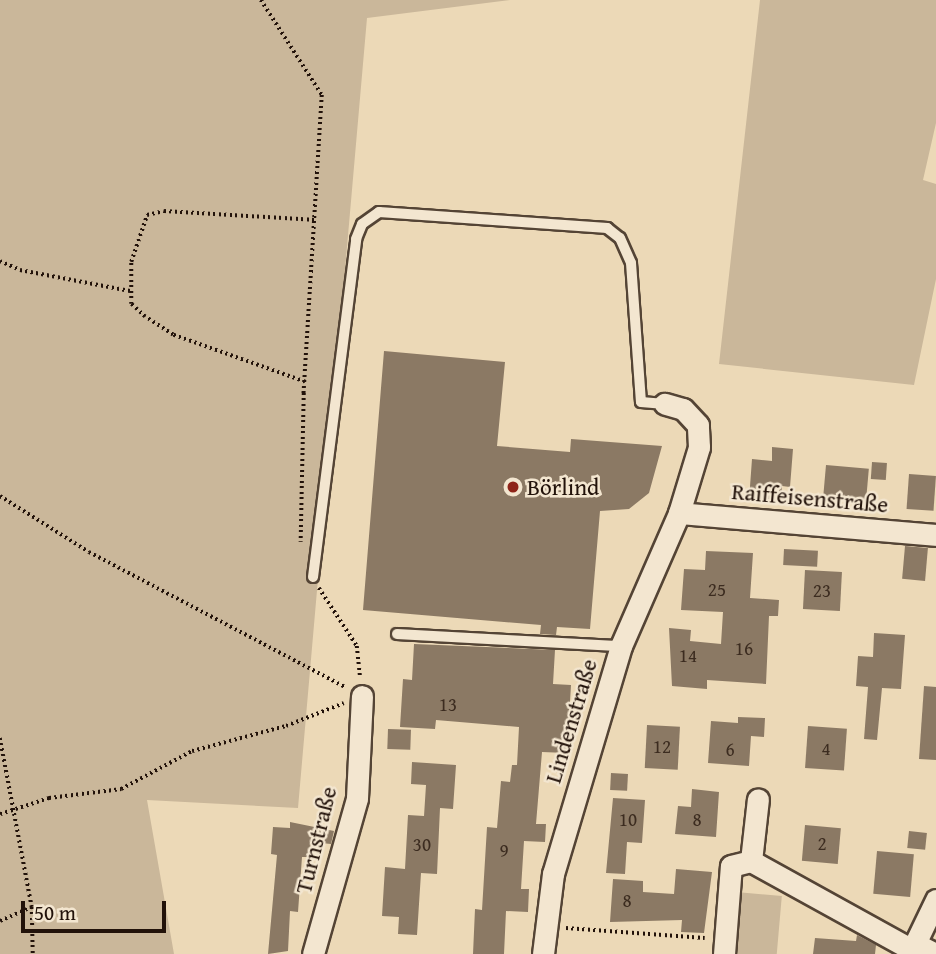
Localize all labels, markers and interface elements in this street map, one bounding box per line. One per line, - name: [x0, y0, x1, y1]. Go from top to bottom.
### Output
- place label: Börlind: [527, 473, 599, 501]
- street label: Raiffeisenstraße: [731, 477, 889, 519]
- marker: Börlind: [505, 479, 521, 495]
- house number: 25: [708, 579, 726, 601]
- house number: 23: [813, 580, 831, 602]
- house number: 16: [735, 638, 753, 660]
- house number: 14: [679, 645, 697, 667]
- street label: Lindenstraße: [539, 656, 603, 786]
- house number: 13: [439, 694, 457, 716]
- house number: 12: [653, 736, 671, 758]
- house number: 4: [821, 738, 831, 760]
- house number: 6: [725, 739, 735, 761]
- street label: Turnstraße: [289, 784, 343, 896]
- house number: 10: [619, 809, 637, 831]
- house number: 8: [692, 809, 702, 831]
- house number: 2: [817, 833, 827, 855]
- house number: 30: [413, 834, 431, 856]
- house number: 9: [499, 840, 509, 862]
- scale bar: [24, 888, 170, 932]
- house number: 8: [622, 890, 632, 912]
- text: 50 m: [34, 897, 76, 928]

